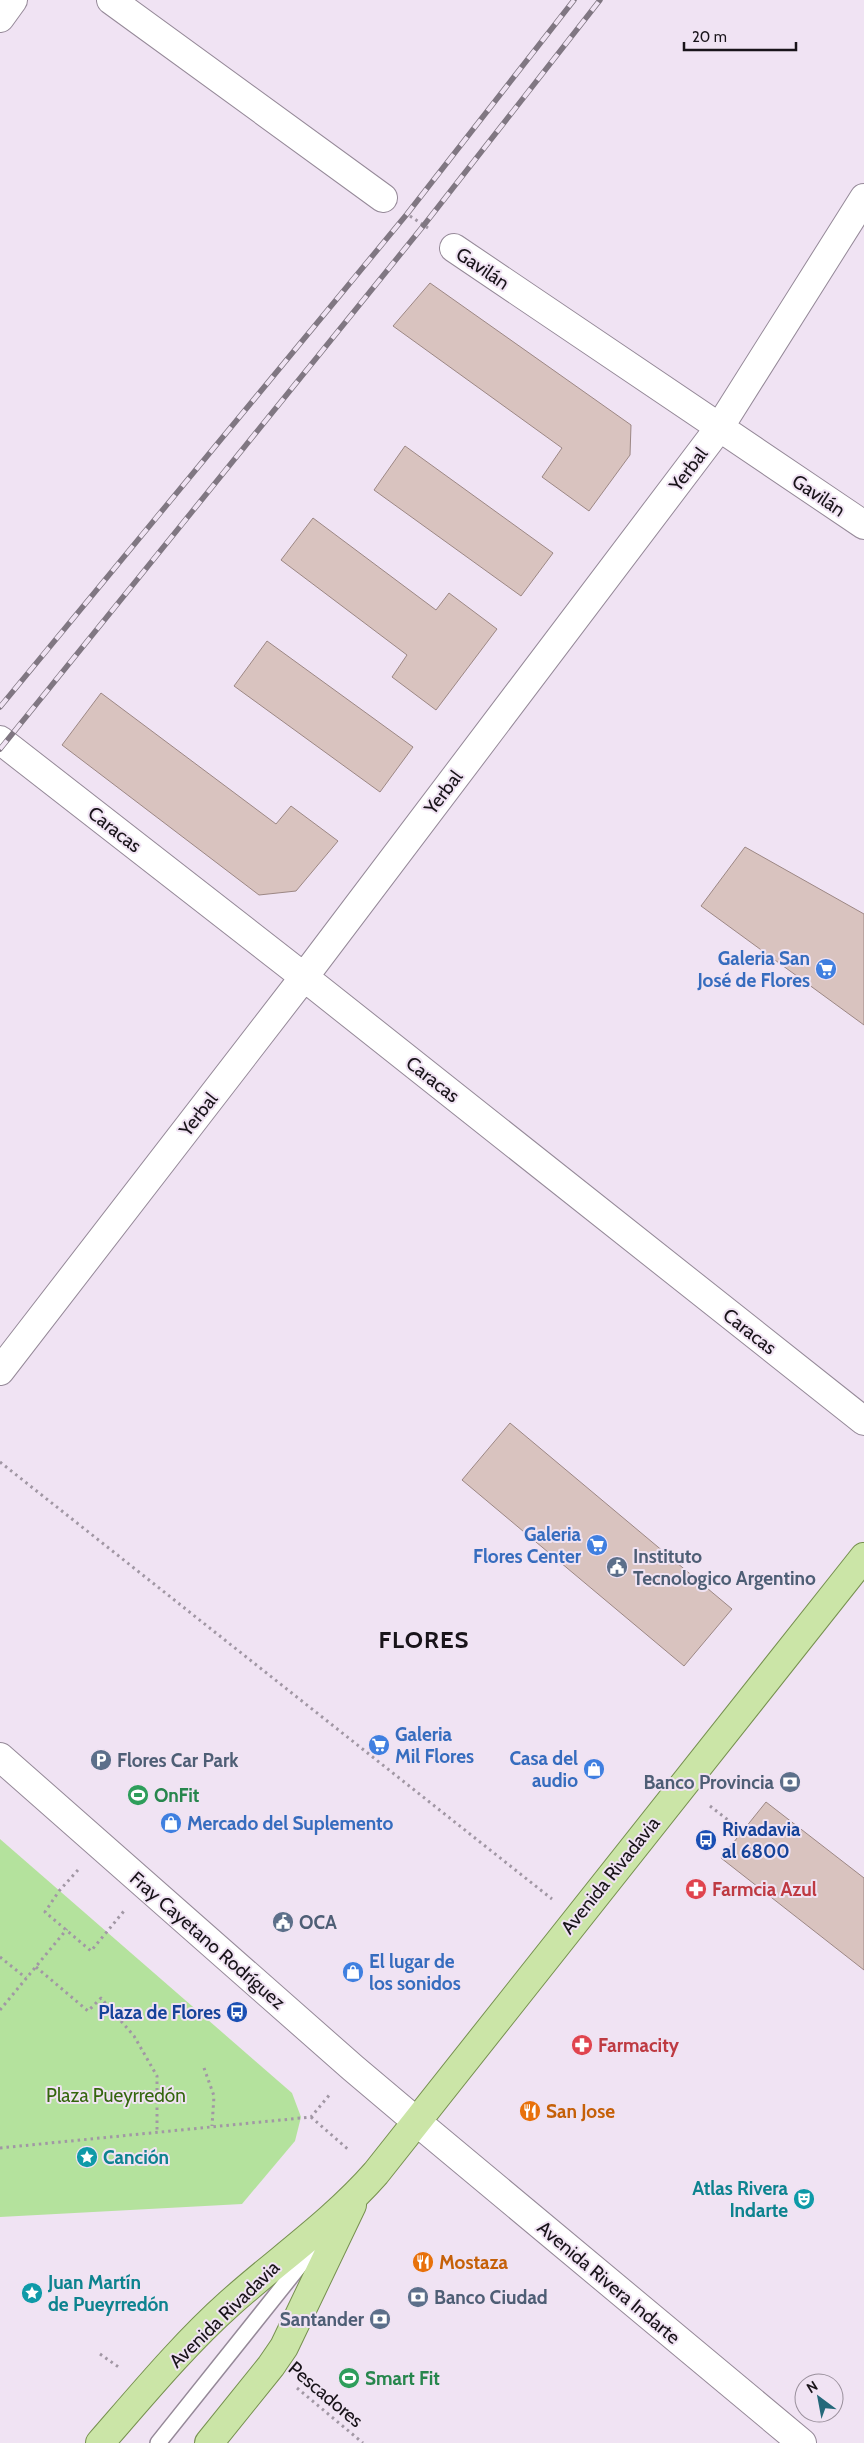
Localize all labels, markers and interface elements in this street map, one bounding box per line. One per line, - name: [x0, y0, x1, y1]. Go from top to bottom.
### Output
- scale bar: [684, 20, 796, 52]
- text: 20 m: [692, 28, 727, 46]
- street label: Gavilán: [452, 242, 514, 294]
- street label: Yerbal: [664, 442, 713, 497]
- street label: Gavilán: [788, 469, 850, 521]
- street label: Yerbal: [419, 765, 468, 820]
- street label: Caracas: [83, 801, 146, 857]
- place label: Galeria San José de Flores: [697, 947, 810, 992]
- supermarket icon: Galeria San José de Flores: [814, 957, 838, 981]
- street label: Caracas: [401, 1051, 464, 1107]
- street label: Yerbal: [174, 1088, 223, 1142]
- street label: Caracas: [718, 1303, 781, 1359]
- place label: Galeria Flores Center: [473, 1523, 582, 1568]
- supermarket icon: Galeria Flores Center: [585, 1533, 609, 1557]
- place label: Instituto Tecnologico Argentino: [633, 1545, 816, 1590]
- public building icon: Instituto Tecnologico Argentino: [605, 1555, 629, 1579]
- district label: FLORES: [378, 1625, 470, 1654]
- place label: Galeria Mil Flores: [395, 1723, 474, 1768]
- supermarket icon: Galeria Mil Flores: [367, 1733, 391, 1757]
- place label: Casa del audio: [510, 1747, 578, 1792]
- parking icon: Flores Car Park: [89, 1748, 113, 1772]
- place label: Flores Car Park: [117, 1749, 239, 1772]
- shop icon: Casa del audio: [582, 1757, 606, 1781]
- bank icon: Banco Provincia: [778, 1770, 802, 1794]
- place label: Banco Provincia: [643, 1771, 775, 1794]
- sports icon: OnFit: [126, 1783, 150, 1807]
- place label: OnFit: [154, 1784, 200, 1807]
- shop icon: Mercado del Suplemento: [159, 1811, 183, 1835]
- place label: Mercado del Suplemento: [187, 1812, 394, 1835]
- street label: Avenida Rivadavia: [556, 1812, 665, 1939]
- place label: Rivadavia al 6800: [722, 1818, 801, 1863]
- bus stop icon: Rivadavia al 6800: [694, 1828, 718, 1852]
- street label: Fray Cayetano Rodríguez: [125, 1867, 290, 2014]
- pharmacy icon: Farmcia Azul: [684, 1877, 708, 1901]
- place label: Farmcia Azul: [712, 1878, 817, 1901]
- public building icon: OCA: [271, 1910, 295, 1934]
- place label: OCA: [299, 1911, 337, 1934]
- place label: El lugar de los sonidos: [369, 1950, 461, 1995]
- shop icon: El lugar de los sonidos: [341, 1960, 365, 1984]
- bus stop icon: Plaza de Flores: [225, 2000, 249, 2024]
- place label: Plaza de Flores: [98, 2001, 221, 2024]
- pharmacy icon: Farmacity: [570, 2033, 594, 2057]
- place label: Farmacity: [598, 2034, 680, 2057]
- park label: Plaza Pueyrredón: [46, 2084, 186, 2107]
- restaurant icon: San Jose: [518, 2099, 542, 2123]
- place label: San Jose: [546, 2100, 615, 2123]
- place icon: Canción: [75, 2145, 99, 2169]
- place label: Canción: [103, 2146, 169, 2169]
- place label: Atlas Rivera Indarte: [692, 2177, 789, 2222]
- theatre icon: Atlas Rivera Indarte: [792, 2187, 816, 2211]
- street label: Avenida Rivera Indarte: [533, 2216, 685, 2349]
- restaurant icon: Mostaza: [411, 2250, 435, 2274]
- place label: Mostaza: [439, 2251, 508, 2274]
- street label: Avenida Rivadavia: [165, 2256, 284, 2373]
- place label: Juan Martín de Pueyrredón: [47, 2271, 169, 2316]
- place icon: Juan Martín de Pueyrredón: [20, 2281, 44, 2305]
- bank icon: Banco Ciudad: [406, 2285, 430, 2309]
- place label: Banco Ciudad: [434, 2286, 548, 2309]
- bank icon: Santander: [368, 2307, 392, 2331]
- place label: Santander: [280, 2308, 365, 2331]
- street label: Pescadores: [284, 2357, 368, 2432]
- sports icon: Smart Fit: [337, 2366, 361, 2390]
- place label: Smart Fit: [365, 2367, 440, 2390]
- north arrow: [794, 2373, 844, 2423]
- text: N: [803, 2377, 821, 2397]

